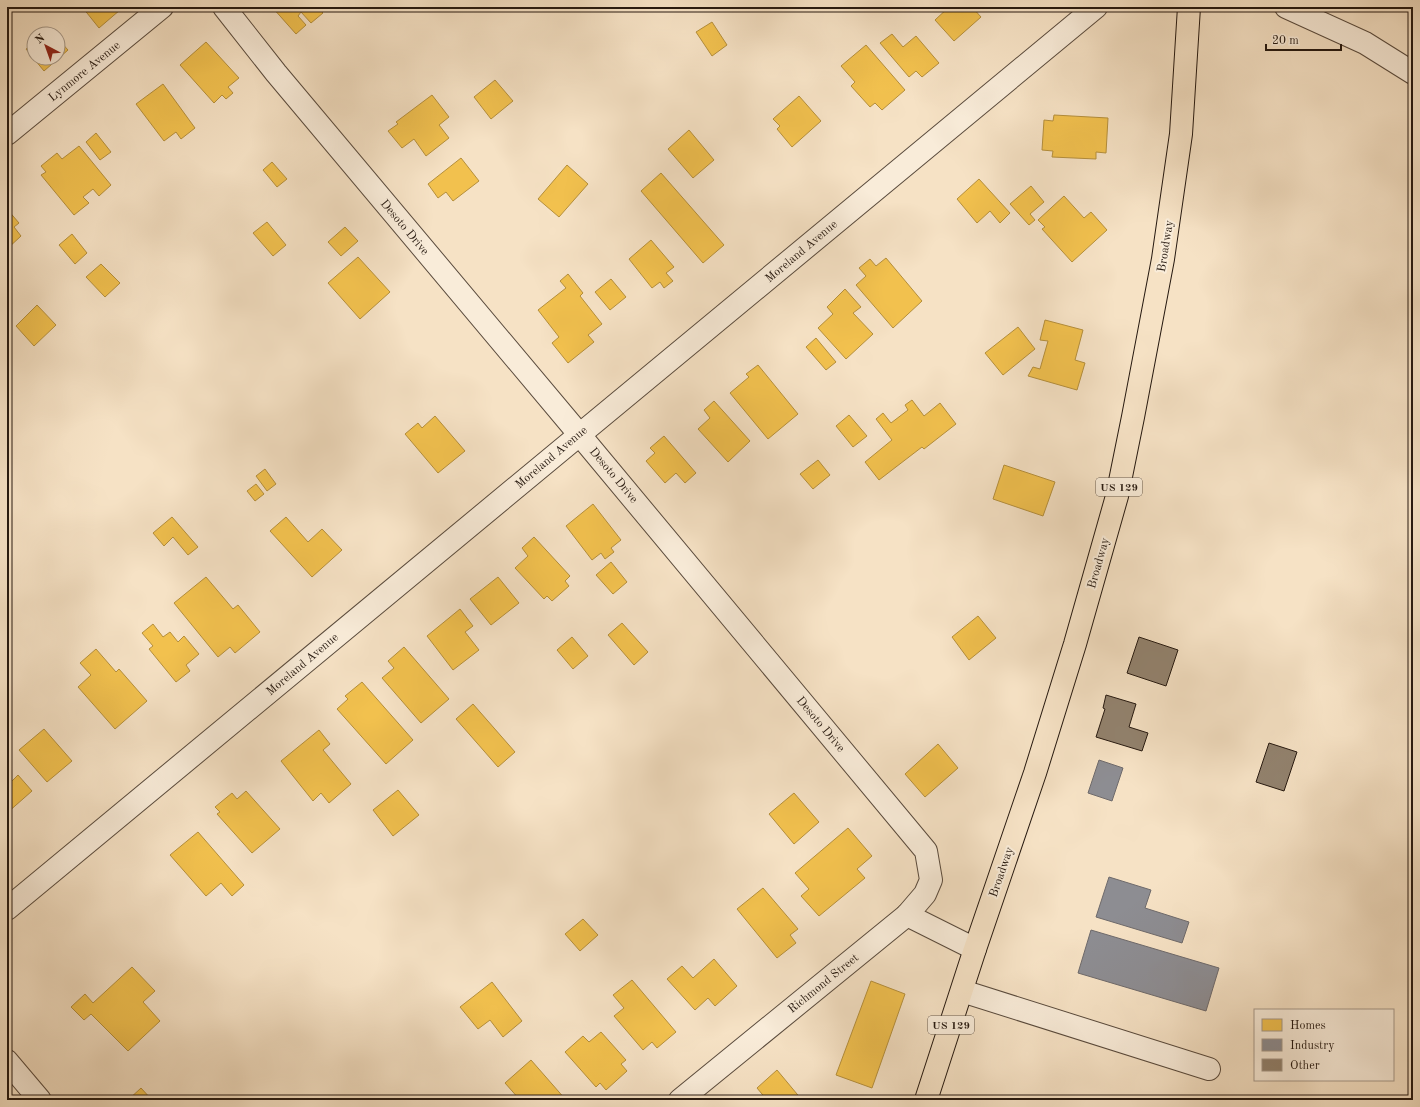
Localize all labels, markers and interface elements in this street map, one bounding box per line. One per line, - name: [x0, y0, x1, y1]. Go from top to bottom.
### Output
- north arrow: [26, 26, 66, 66]
- scale bar: [1266, 26, 1341, 52]
- text: N: [34, 32, 48, 46]
- text: 20 m: [1272, 35, 1299, 47]
- street label: Lynmore Avenue: [47, 39, 123, 104]
- street label: Desoto Drive: [378, 198, 431, 258]
- street label: Moreland Avenue: [763, 218, 840, 285]
- street label: Broadway: [1156, 219, 1176, 273]
- street label: Moreland Avenue: [513, 424, 590, 491]
- street label: Desoto Drive: [587, 446, 640, 506]
- road number: US 129: [1096, 478, 1142, 496]
- street label: Broadway: [1086, 536, 1112, 590]
- street label: Moreland Avenue: [264, 631, 341, 698]
- street label: Desoto Drive: [794, 695, 847, 755]
- street label: Broadway: [988, 845, 1016, 899]
- street label: Richmond Street: [786, 952, 861, 1016]
- legend: [1254, 1009, 1394, 1081]
- road number: US 129: [928, 1016, 974, 1034]
- text: Homes: [1290, 1020, 1326, 1032]
- text: Industry: [1290, 1040, 1335, 1052]
- text: Other: [1290, 1060, 1320, 1072]

